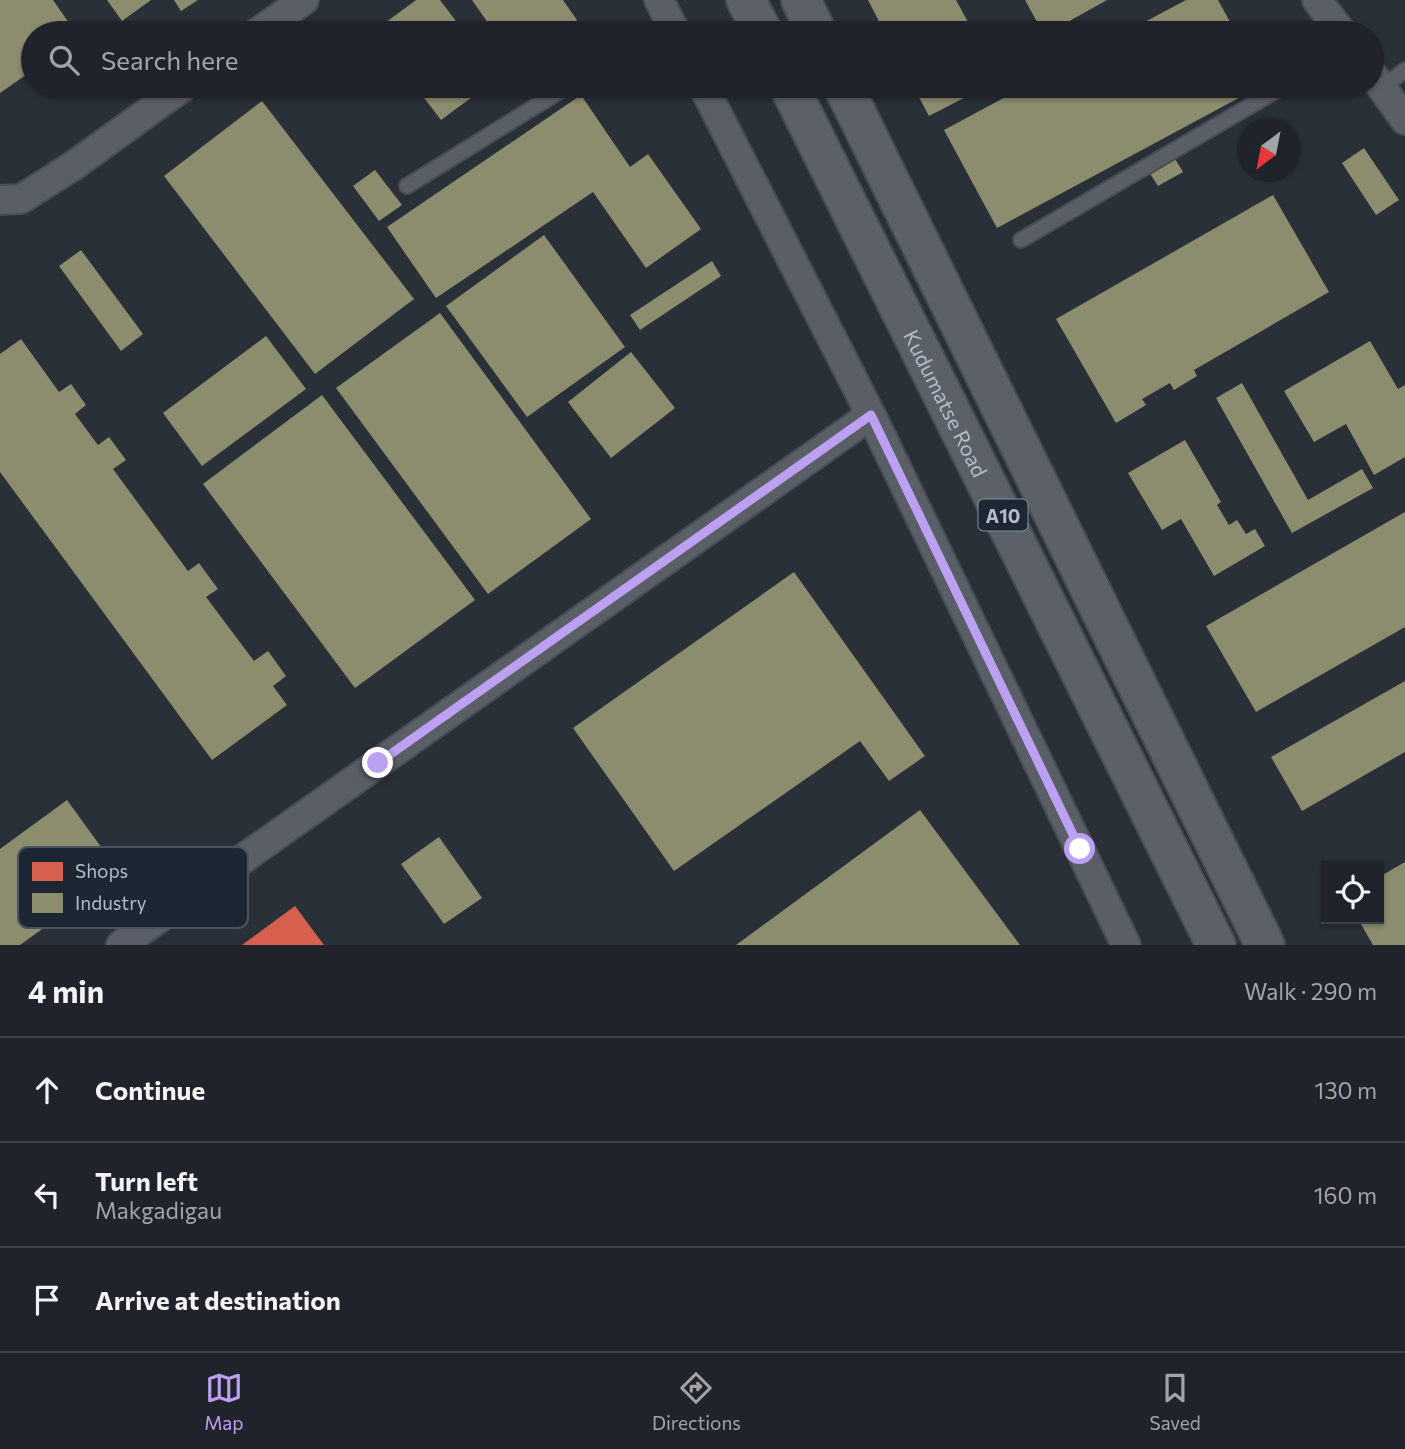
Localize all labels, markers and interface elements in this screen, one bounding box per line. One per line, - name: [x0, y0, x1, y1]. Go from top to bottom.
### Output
- search box: [21, 21, 1384, 98]
- icon: search: [45, 41, 83, 79]
- text: Search here: [101, 44, 239, 75]
- north arrow: [1237, 119, 1300, 182]
- street label: Kudumatse Road: [900, 325, 994, 481]
- road number: A10: [978, 500, 1028, 530]
- route end: [362, 747, 393, 778]
- route start: [1064, 833, 1095, 864]
- legend: [18, 847, 248, 928]
- text: Shops: [75, 859, 128, 882]
- map controls: [1321, 861, 1384, 924]
- button: locate: [1321, 861, 1384, 924]
- text: Industry: [75, 891, 147, 914]
- text: 4 min: [28, 972, 104, 1009]
- text: Walk · 290 m: [1244, 977, 1377, 1005]
- icon: ahead: [28, 1071, 66, 1109]
- text: Continue: [95, 1074, 205, 1105]
- text: 130 m: [1315, 1076, 1377, 1104]
- text: Turn left: [95, 1165, 198, 1196]
- icon: left: [28, 1176, 66, 1214]
- text: 160 m: [1314, 1181, 1377, 1209]
- text: Makgadigau: [95, 1196, 222, 1224]
- icon: arrive: [28, 1281, 66, 1319]
- text: Arrive at destination: [95, 1284, 341, 1315]
- tab: Map: [204, 1369, 243, 1434]
- tab: Directions: [652, 1369, 741, 1434]
- tab: Saved: [1149, 1369, 1201, 1434]

